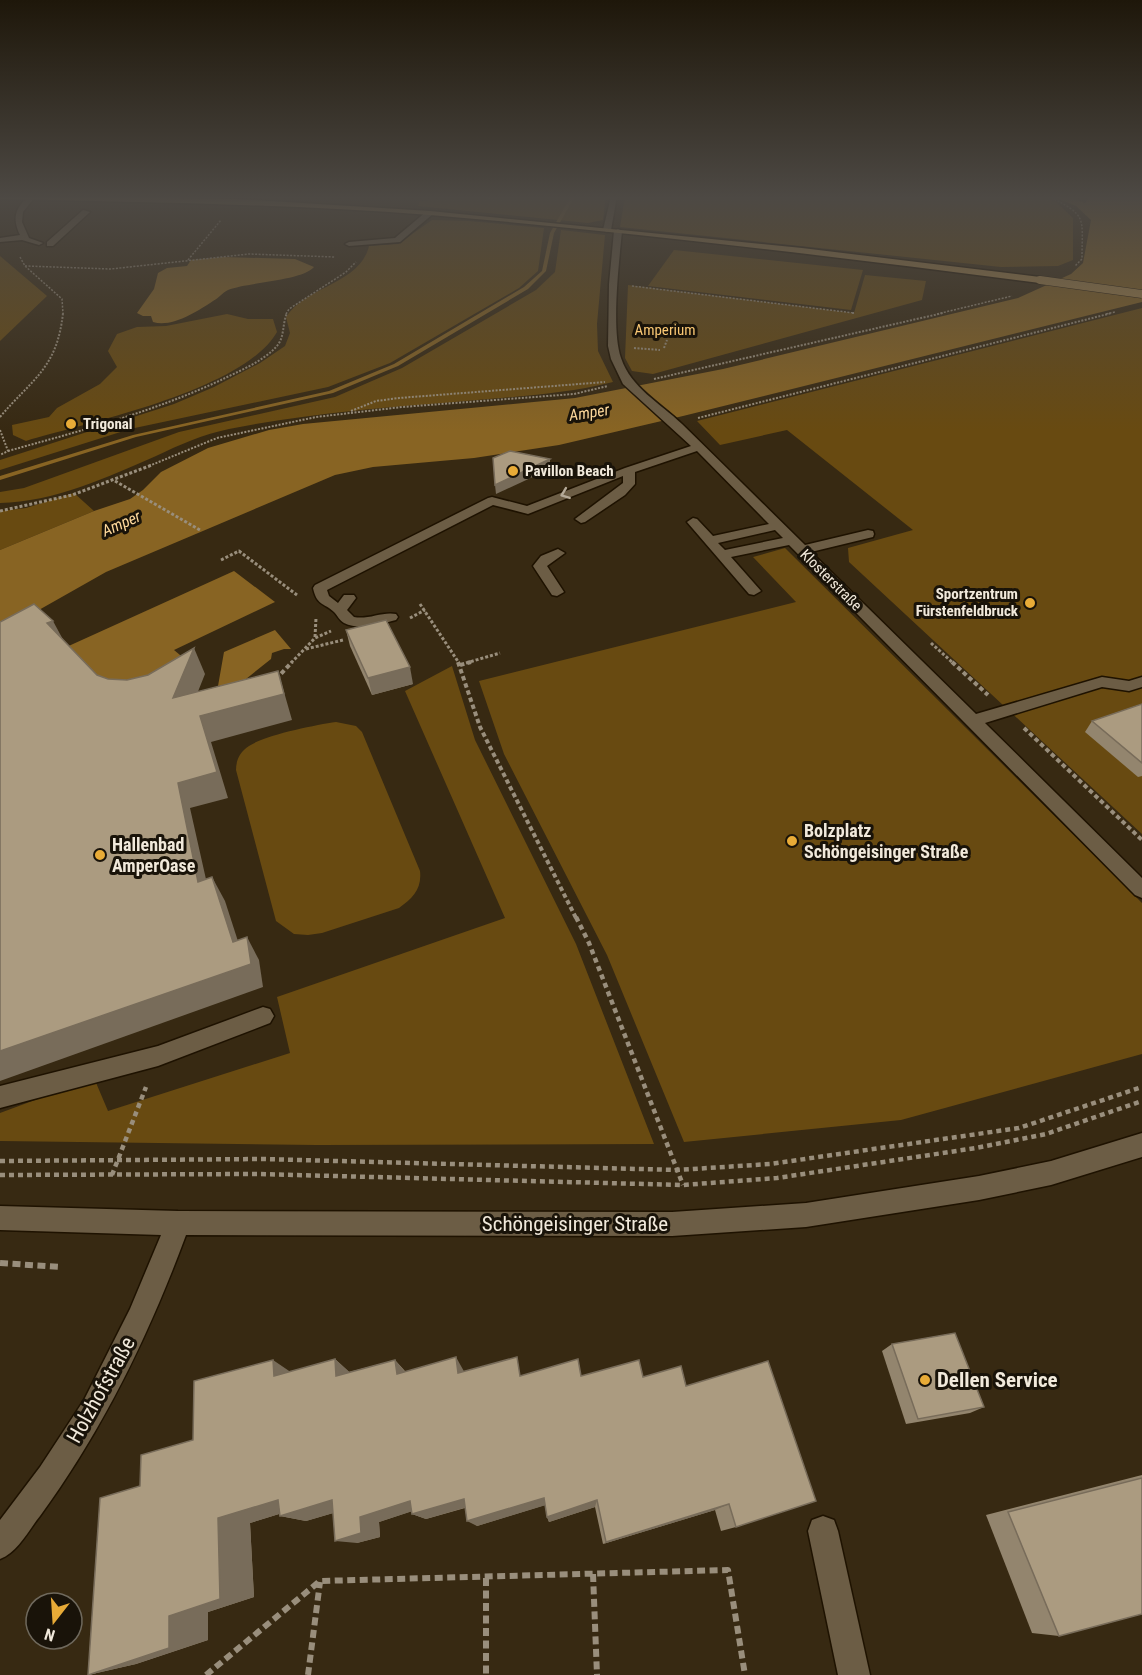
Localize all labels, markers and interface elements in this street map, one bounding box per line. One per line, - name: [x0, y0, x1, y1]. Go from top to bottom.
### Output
- park label: Amperium: [635, 321, 695, 339]
- water label: Amper: [567, 400, 612, 425]
- place label: Trigonal: [83, 415, 133, 433]
- marker: Trigonal: [64, 417, 78, 431]
- place label: Pavillon Beach: [525, 462, 614, 480]
- marker: Pavillon Beach: [506, 464, 520, 478]
- one-way arrow: [561, 487, 572, 499]
- water label: Amper: [98, 506, 145, 541]
- street label: Klosterstraße: [796, 545, 866, 615]
- place label: Sportzentrum Fürstenfeldbruck: [916, 585, 1019, 620]
- marker: Sportzentrum Fürstenfeldbruck: [1023, 596, 1037, 610]
- place label: Bolzplatz Schöngeisinger Straße: [804, 820, 969, 862]
- place label: Hallenbad AmperOase: [112, 834, 196, 876]
- marker: Bolzplatz Schöngeisinger Straße: [785, 834, 799, 848]
- marker: Hallenbad AmperOase: [93, 848, 107, 862]
- street label: Schöngeisinger Straße: [482, 1212, 668, 1236]
- street label: Holzhofstraße: [62, 1333, 140, 1447]
- place label: Dellen Service: [937, 1368, 1058, 1392]
- marker: Dellen Service: [918, 1373, 932, 1387]
- north arrow: [24, 1591, 84, 1651]
- text: N: [42, 1624, 57, 1645]

